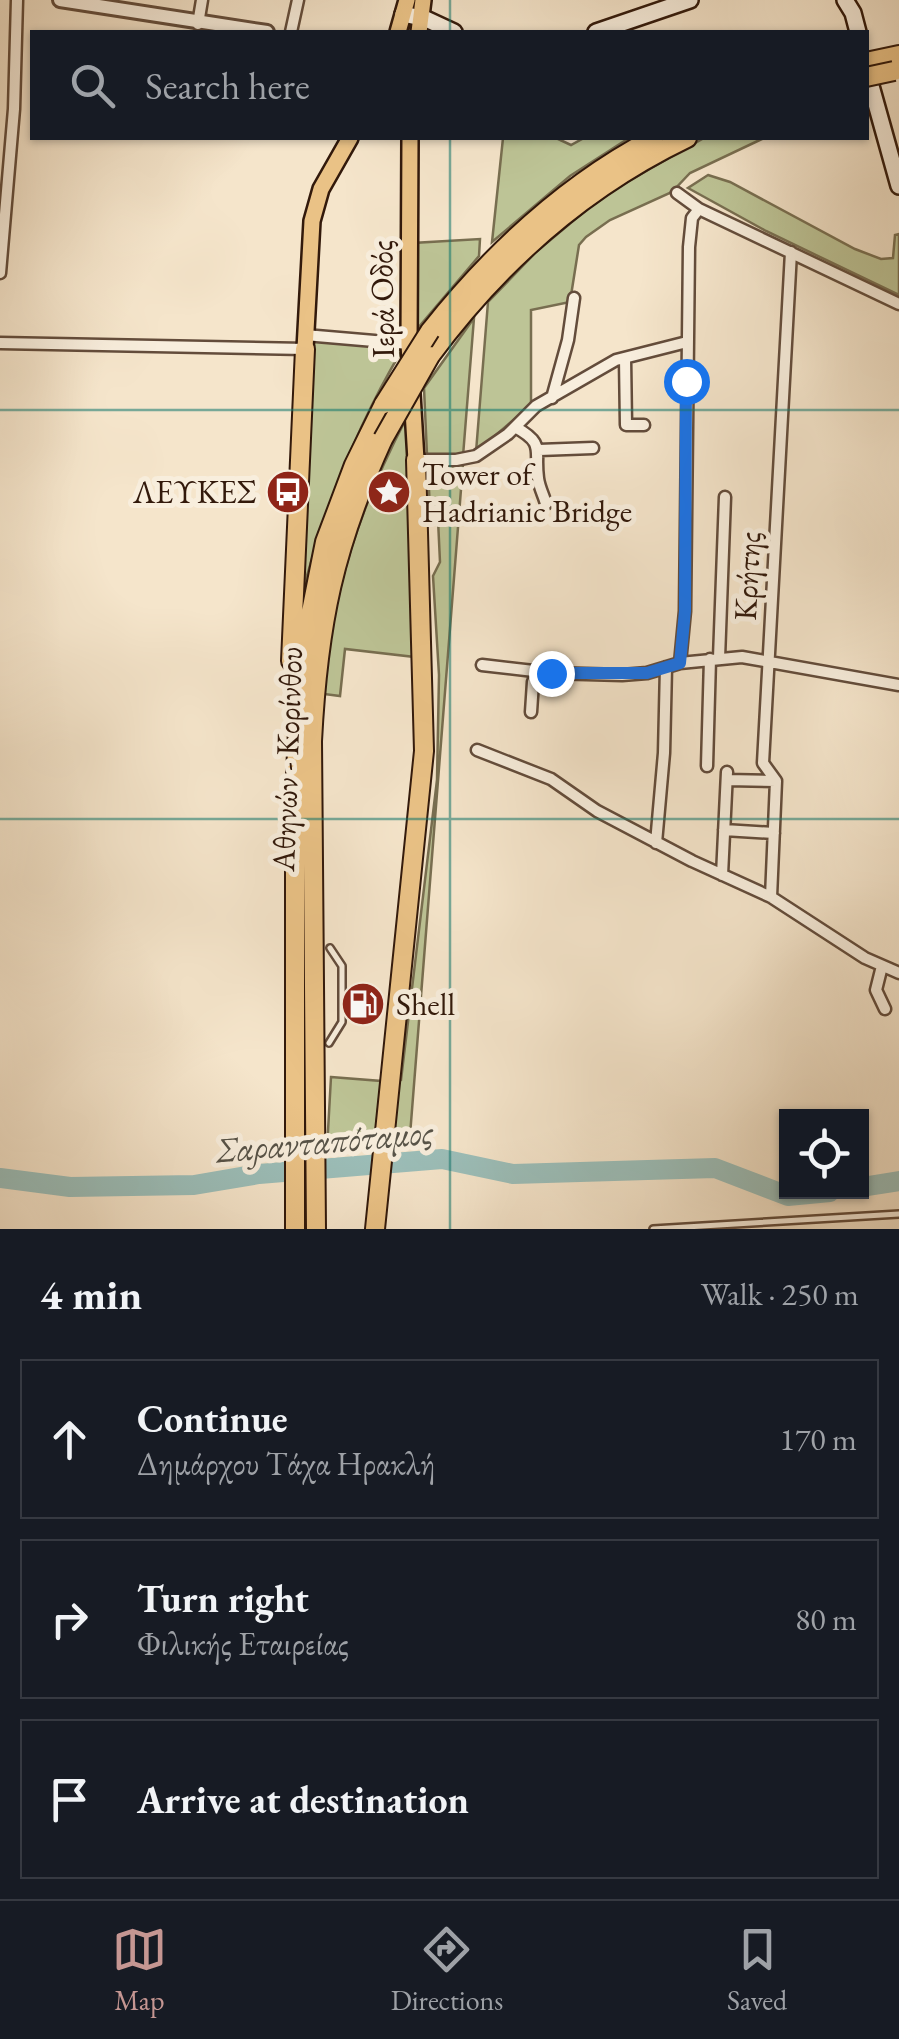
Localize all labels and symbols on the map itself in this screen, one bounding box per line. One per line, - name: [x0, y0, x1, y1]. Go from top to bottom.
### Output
- street label: Ιερά Οδός: [360, 240, 404, 358]
- route start: [664, 359, 710, 405]
- place label: Tower of Hadrianic Bridge: [422, 453, 632, 532]
- bus stop icon: ΛΕΥΚΕΣ: [265, 469, 311, 515]
- place icon: Tower of Hadrianic Bridge: [366, 469, 412, 515]
- place label: ΛΕΥΚΕΣ: [132, 471, 257, 513]
- street label: Κρήτης: [724, 530, 770, 622]
- street label: Αθηνών - Κορίνθου: [262, 646, 312, 873]
- route end: [529, 651, 575, 697]
- fuel station icon: Shell: [340, 981, 386, 1027]
- place label: Shell: [396, 983, 456, 1025]
- water label: Σαρανταπόταμος: [212, 1109, 436, 1173]

